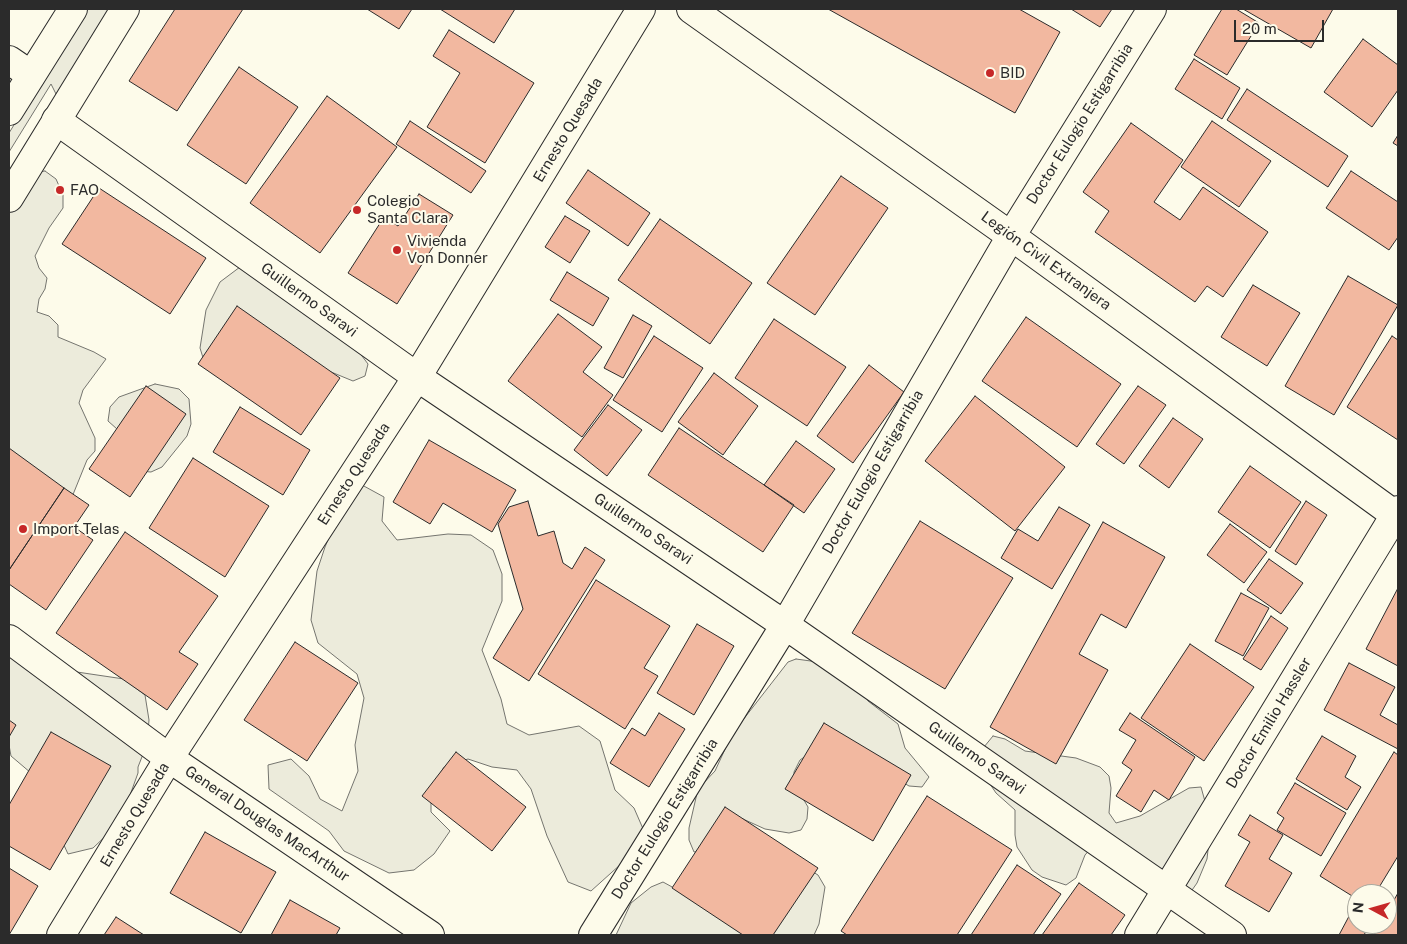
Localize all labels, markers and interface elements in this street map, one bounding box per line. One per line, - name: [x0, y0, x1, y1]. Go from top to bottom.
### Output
- scale bar: [1237, 10, 1327, 42]
- text: 20 m: [1242, 20, 1277, 37]
- street label: Doctor Eulogio Estigarribia: [1023, 40, 1137, 208]
- place label: BID: [1000, 64, 1025, 82]
- marker: BID: [984, 67, 996, 79]
- street label: Ernesto Quesada: [530, 74, 606, 186]
- place label: FAO: [70, 181, 99, 199]
- marker: FAO: [54, 184, 66, 196]
- place label: Colegio Santa Clara: [367, 192, 448, 227]
- marker: Colegio Santa Clara: [351, 204, 363, 216]
- street label: Legión Civil Extranjera: [978, 208, 1114, 314]
- place label: Vivienda Von Donner: [407, 232, 488, 267]
- marker: Vivienda Von Donner: [391, 244, 403, 256]
- street label: Guillermo Saravi: [257, 259, 361, 341]
- street label: Doctor Eulogio Estigarribia: [819, 387, 927, 557]
- street label: Ernesto Quesada: [314, 419, 394, 529]
- street label: Guillermo Saravi: [590, 489, 696, 569]
- place label: Import Telas: [33, 520, 119, 538]
- marker: Import Telas: [17, 523, 29, 535]
- street label: Doctor Emilio Hassler: [1223, 654, 1315, 792]
- street label: Guillermo Saravi: [925, 718, 1029, 798]
- street label: Doctor Eulogio Estigarribia: [608, 735, 722, 903]
- street label: Ernesto Quesada: [97, 759, 173, 871]
- street label: General Douglas MacArthur: [181, 762, 353, 886]
- north arrow: [1347, 884, 1397, 934]
- text: N: [1350, 901, 1367, 914]

